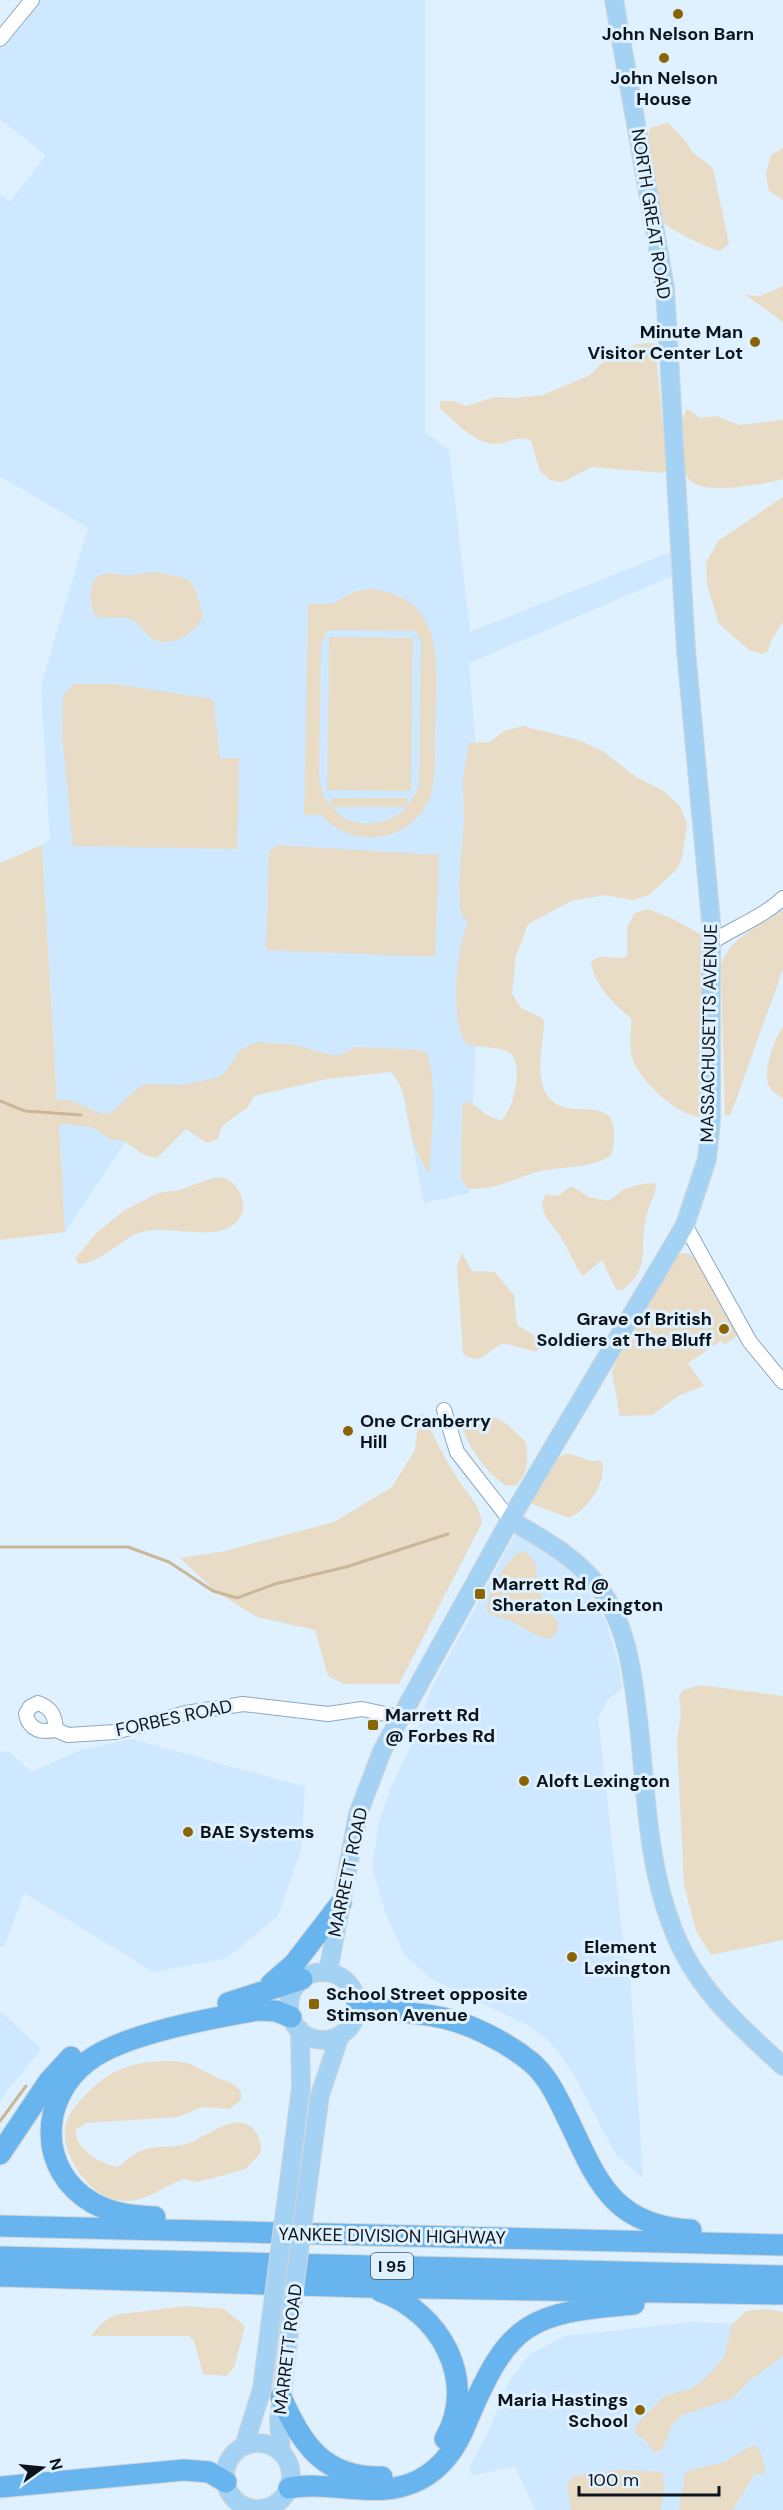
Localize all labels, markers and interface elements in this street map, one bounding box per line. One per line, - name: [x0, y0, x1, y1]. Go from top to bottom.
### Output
- marker: John Nelson Barn: [671, 7, 685, 21]
- place label: John Nelson Barn: [602, 22, 754, 46]
- marker: John Nelson House: [657, 51, 671, 65]
- place label: John Nelson House: [610, 66, 718, 111]
- street label: NORTH GREAT ROAD: [626, 127, 676, 301]
- place label: Minute Man Visitor Center Lot: [587, 320, 743, 365]
- marker: Minute Man Visitor Center Lot: [748, 335, 762, 349]
- street label: MASSACHUSETTS AVENUE: [695, 923, 723, 1143]
- place label: Grave of British Soldiers at The Bluff: [536, 1307, 712, 1352]
- marker: Grave of British Soldiers at The Bluff: [717, 1322, 731, 1336]
- place label: One Cranberry Hill: [360, 1409, 491, 1454]
- marker: One Cranberry Hill: [341, 1424, 355, 1438]
- place label: Marrett Rd @ Sheraton Lexington: [492, 1572, 663, 1617]
- marker: Marrett Rd @ Sheraton Lexington: [473, 1587, 487, 1601]
- street label: FORBES ROAD: [114, 1694, 234, 1742]
- place label: Marrett Rd @ Forbes Rd: [385, 1703, 495, 1748]
- marker: Marrett Rd @ Forbes Rd: [366, 1718, 380, 1732]
- place label: Aloft Lexington: [536, 1769, 670, 1793]
- marker: Aloft Lexington: [517, 1774, 531, 1788]
- street label: MARRETT ROAD: [323, 1805, 373, 1939]
- place label: BAE Systems: [200, 1820, 314, 1844]
- marker: BAE Systems: [181, 1825, 195, 1839]
- place label: Element Lexington: [584, 1935, 671, 1980]
- marker: Element Lexington: [565, 1950, 579, 1964]
- place label: School Street opposite Stimson Avenue: [326, 1982, 528, 2027]
- marker: School Street opposite Stimson Avenue: [307, 1997, 321, 2011]
- street label: YANKEE DIVISION HIGHWAY: [278, 2222, 506, 2250]
- road number: I 95: [371, 2253, 413, 2279]
- street label: MARRETT ROAD: [268, 2282, 308, 2416]
- place label: Maria Hastings School: [498, 2388, 628, 2433]
- marker: Maria Hastings School: [633, 2403, 647, 2417]
- north arrow: [12, 2438, 72, 2498]
- text: N: [44, 2456, 68, 2473]
- scale bar: [579, 2459, 718, 2497]
- text: 100 m: [588, 2468, 639, 2492]

